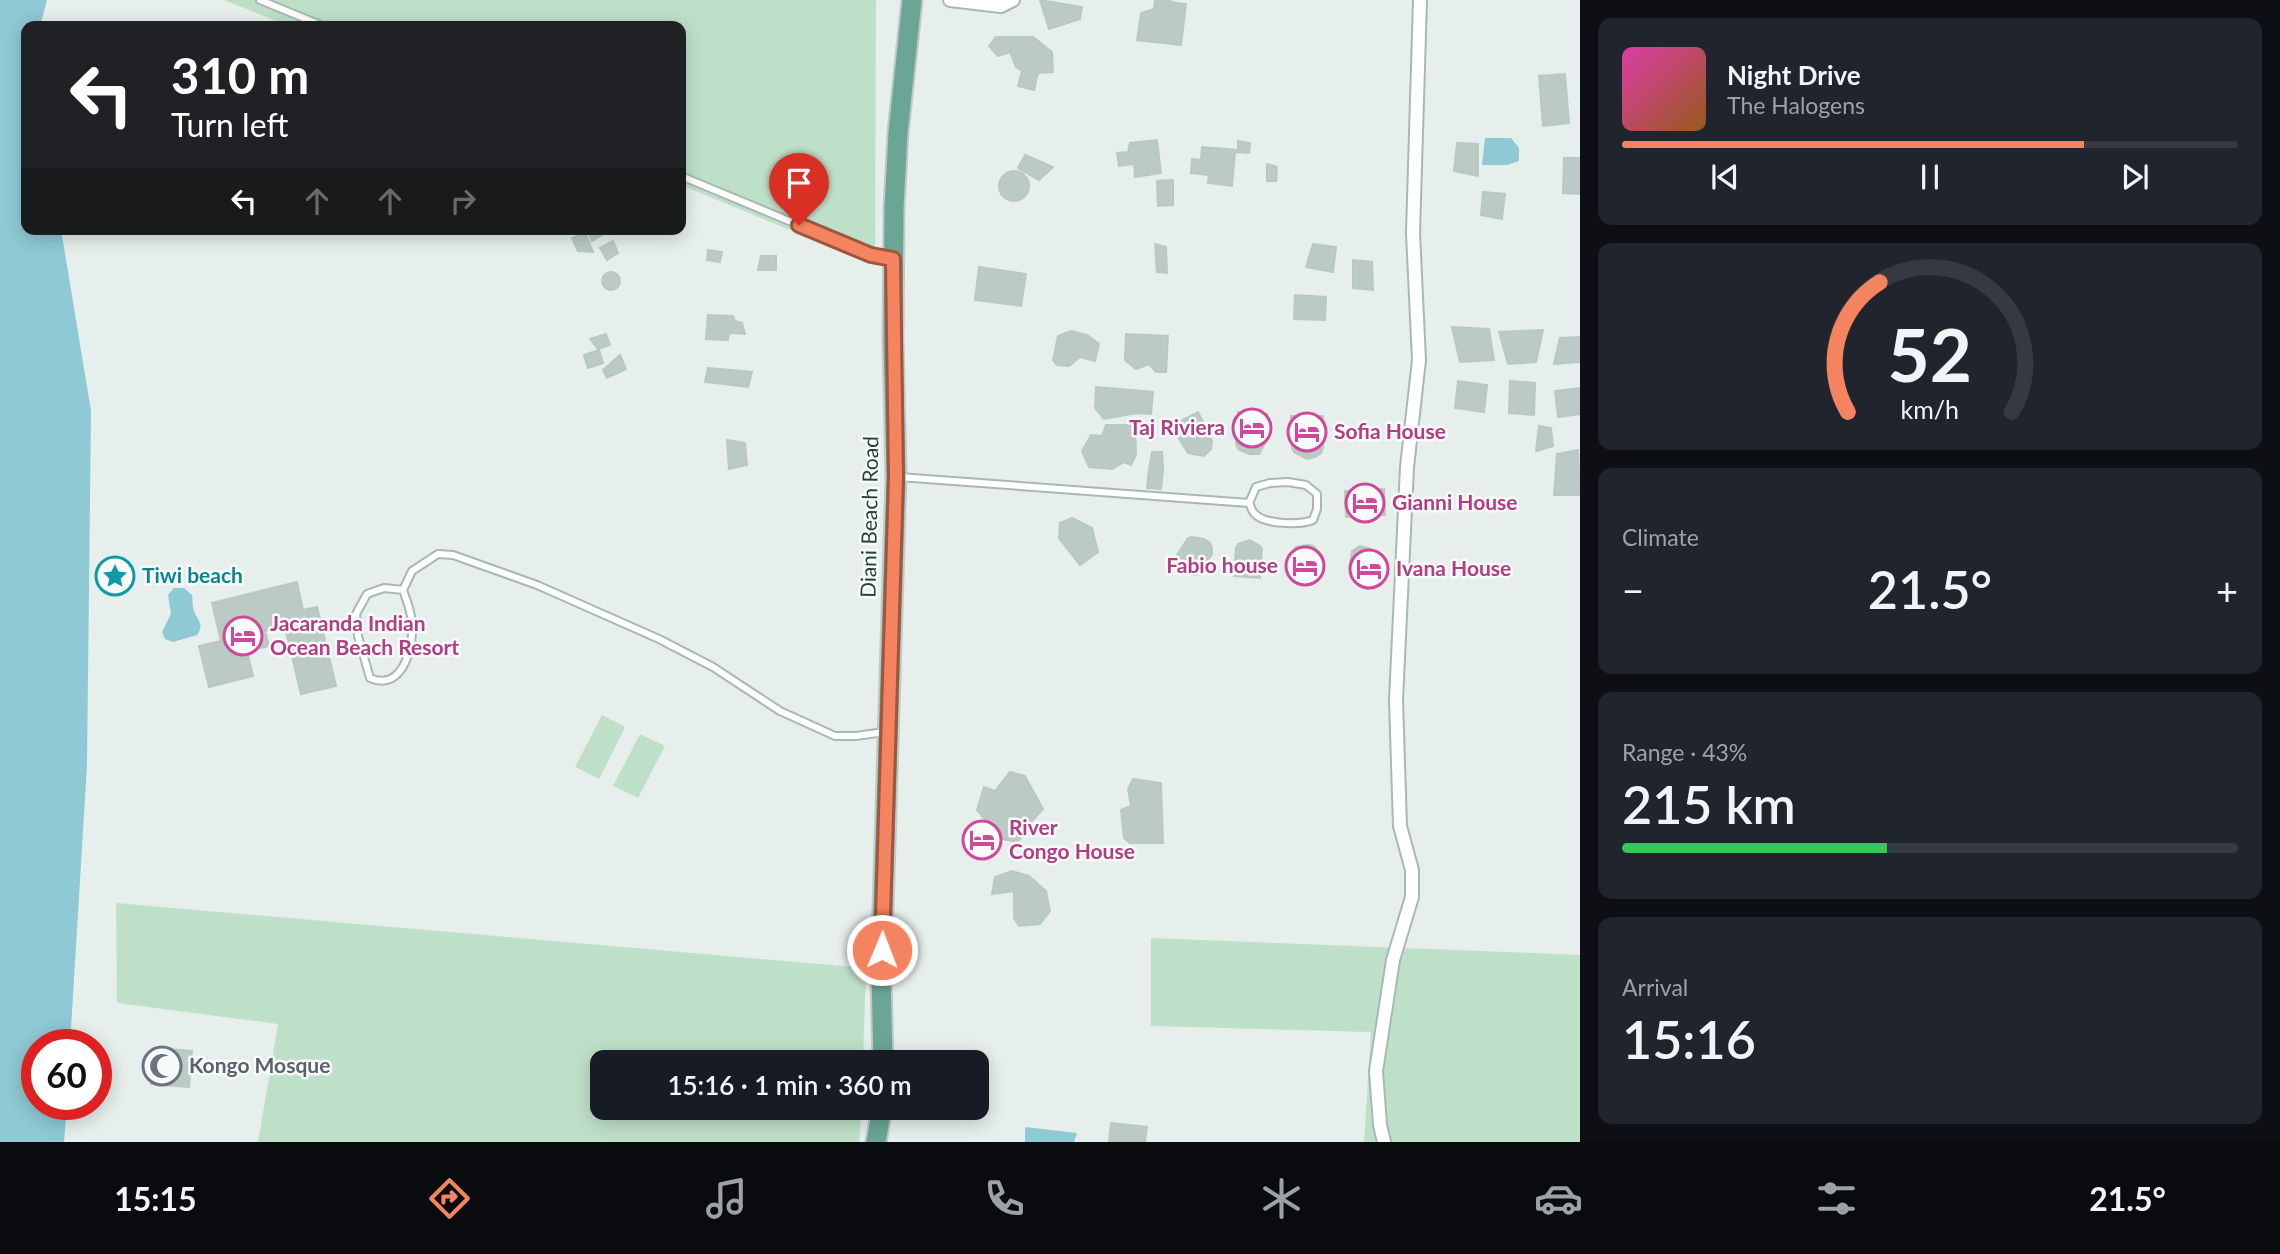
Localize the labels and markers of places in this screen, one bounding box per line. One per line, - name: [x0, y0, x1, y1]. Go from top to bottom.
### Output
- pin: [769, 153, 829, 225]
- hotel icon: Taj Riviera: [1231, 407, 1273, 449]
- hotel icon: Sofia House: [1286, 411, 1328, 453]
- place label: Taj Riviera: [1129, 414, 1225, 439]
- place label: Sofia House: [1334, 418, 1446, 443]
- hotel icon: Gianni House: [1344, 482, 1386, 524]
- place label: Gianni House: [1392, 489, 1518, 514]
- hotel icon: Fabio house: [1284, 545, 1326, 587]
- hotel icon: Ivana House: [1348, 548, 1390, 590]
- place label: Fabio house: [1166, 552, 1278, 577]
- place icon: Tiwi beach: [94, 555, 136, 597]
- place label: Ivana House: [1396, 555, 1511, 580]
- place label: Tiwi beach: [142, 562, 243, 587]
- place label: Jacaranda Indian Ocean Beach Resort: [270, 610, 459, 659]
- hotel icon: Jacaranda Indian Ocean Beach Resort: [222, 615, 264, 657]
- place label: River Congo House: [1009, 814, 1135, 863]
- hotel icon: River Congo House: [961, 819, 1003, 861]
- mosque icon: Kongo Mosque: [141, 1045, 183, 1087]
- place label: Kongo Mosque: [189, 1052, 330, 1077]

